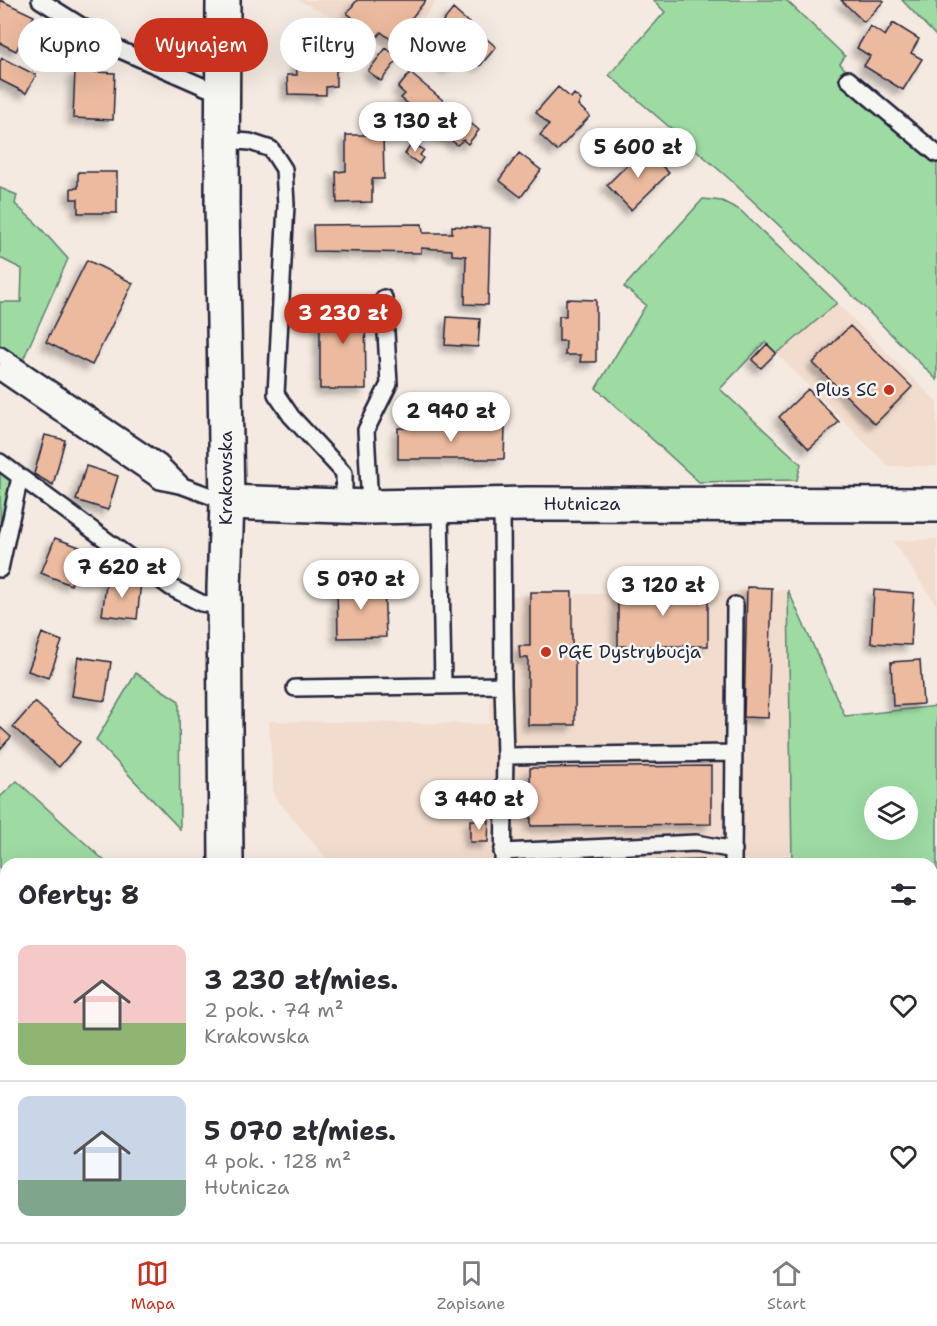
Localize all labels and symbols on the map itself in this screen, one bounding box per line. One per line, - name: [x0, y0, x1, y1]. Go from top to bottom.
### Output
- pin: 3 130 zł: [353, 102, 477, 153]
- pin: 5 600 zł: [576, 128, 700, 179]
- pin: 3 230 zł: [281, 294, 405, 345]
- place label: Plus SC: [815, 378, 877, 402]
- marker: Plus SC: [882, 383, 896, 397]
- pin: 2 940 zł: [389, 392, 513, 443]
- street label: Krakowska: [214, 431, 238, 525]
- street label: Hutnicza: [544, 492, 621, 516]
- pin: 7 620 zł: [60, 548, 184, 599]
- pin: 5 070 zł: [299, 560, 423, 611]
- pin: 3 120 zł: [601, 566, 725, 617]
- place label: PGE Dystrybucja: [558, 640, 701, 664]
- marker: PGE Dystrybucja: [539, 645, 553, 659]
- pin: 3 440 zł: [417, 780, 541, 831]

